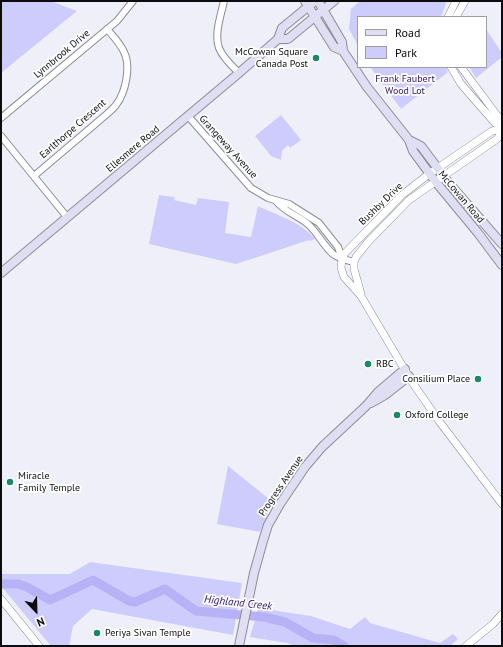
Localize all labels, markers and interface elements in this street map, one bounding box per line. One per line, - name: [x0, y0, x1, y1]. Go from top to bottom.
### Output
- legend: [357, 16, 487, 68]
- text: Road: [395, 25, 420, 40]
- street label: Lynnbrook Drive: [32, 27, 92, 81]
- text: Park: [395, 45, 417, 60]
- place label: McCowan Square Canada Post: [235, 46, 308, 70]
- marker: McCowan Square Canada Post: [311, 53, 321, 63]
- park label: Frank Faubert Wood Lot: [375, 73, 435, 96]
- street label: Earlthorpe Crescent: [37, 97, 109, 161]
- street label: Grangeway Avenue: [196, 113, 260, 181]
- street label: Ellesmere Road: [104, 123, 162, 175]
- street label: McCowan Road: [436, 168, 486, 226]
- street label: Bushby Drive: [357, 180, 405, 228]
- place label: RBC: [376, 358, 393, 370]
- marker: RBC: [363, 359, 373, 369]
- place label: Consilium Place: [402, 373, 470, 385]
- marker: Consilium Place: [473, 374, 483, 384]
- place label: Oxford College: [405, 409, 469, 421]
- marker: Oxford College: [392, 410, 402, 420]
- street label: Progress Avenue: [256, 454, 306, 518]
- place label: Miracle Family Temple: [18, 470, 80, 494]
- marker: Miracle Family Temple: [5, 477, 15, 487]
- north arrow: [16, 591, 56, 631]
- water label: Highland Creek: [203, 593, 273, 613]
- text: N: [35, 614, 47, 630]
- place label: Periya Sivan Temple: [105, 627, 190, 639]
- marker: Periya Sivan Temple: [92, 628, 102, 638]

